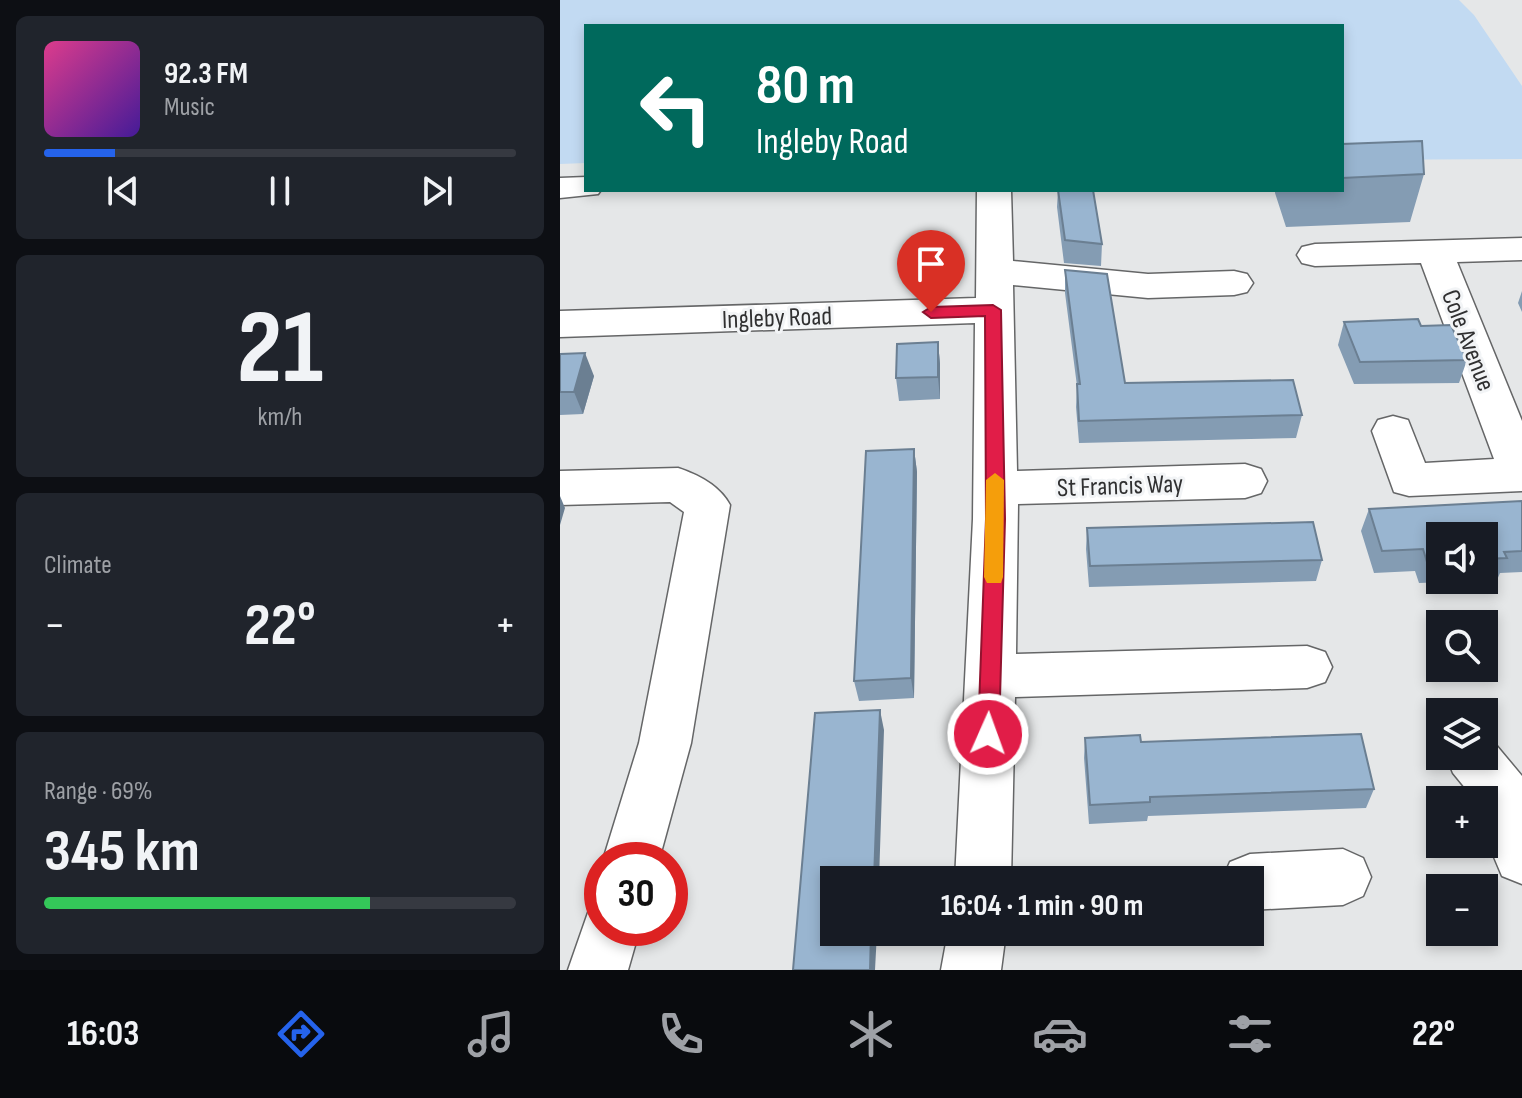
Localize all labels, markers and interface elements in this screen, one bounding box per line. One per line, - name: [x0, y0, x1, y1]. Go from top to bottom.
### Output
- text: 80 m: [756, 53, 855, 120]
- text: 92.3 FM: [164, 56, 248, 92]
- icon: left: [624, 56, 728, 160]
- text: Music: [164, 92, 215, 123]
- text: Ingleby Road: [756, 121, 908, 164]
- icon: previous: [101, 169, 145, 213]
- icon: pause: [258, 169, 302, 213]
- icon: next: [415, 169, 459, 213]
- pin: [897, 230, 965, 312]
- icon: arrive: [909, 242, 953, 286]
- street label: Cole Avenue: [1434, 285, 1501, 396]
- text: 21: [237, 287, 323, 412]
- street label: Ingleby Road: [721, 301, 833, 336]
- text: km/h: [258, 402, 302, 433]
- street label: St Francis Way: [1057, 469, 1184, 504]
- map controls: [1426, 522, 1498, 946]
- button: sound: [1426, 522, 1498, 594]
- text: Climate: [44, 550, 112, 581]
- text: 22°: [244, 590, 316, 662]
- text: −: [44, 599, 66, 652]
- text: +: [494, 599, 516, 652]
- button: search: [1426, 610, 1498, 682]
- position arrow: [946, 692, 1030, 776]
- button: layers: [1426, 698, 1498, 770]
- text: Range · 69%: [44, 776, 153, 807]
- button: +: [1426, 786, 1498, 858]
- text: 345 km: [44, 816, 200, 888]
- speed limit sign: 30: [584, 842, 688, 946]
- button: −: [1426, 874, 1498, 946]
- text: 16:04 · 1 min · 90 m: [941, 888, 1143, 924]
- icon: directions: [273, 1006, 329, 1062]
- icon: music: [463, 1006, 519, 1062]
- icon: phone: [653, 1006, 709, 1062]
- icon: climate: [843, 1006, 899, 1062]
- icon: car: [1032, 1006, 1088, 1062]
- icon: filters: [1222, 1006, 1278, 1062]
- text: 16:03: [67, 1013, 139, 1056]
- text: 22°: [1412, 1013, 1455, 1056]

